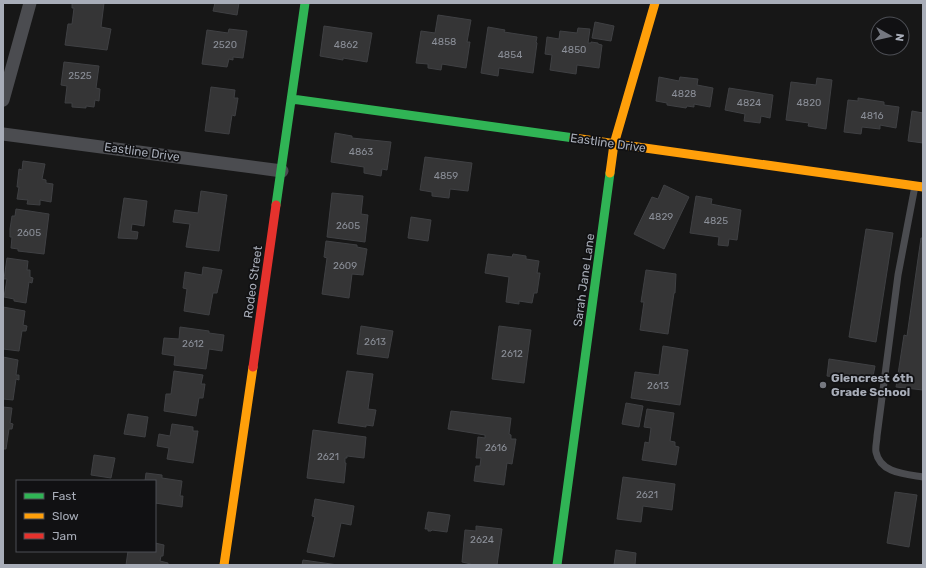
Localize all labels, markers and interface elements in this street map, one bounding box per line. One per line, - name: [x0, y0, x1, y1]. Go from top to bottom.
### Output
- north arrow: [870, 16, 910, 56]
- text: N: [892, 32, 906, 42]
- house number: 4858: [432, 36, 456, 48]
- house number: 2520: [213, 39, 237, 51]
- house number: 4862: [334, 39, 358, 51]
- house number: 4850: [562, 44, 586, 56]
- house number: 4854: [498, 49, 522, 61]
- house number: 2525: [68, 70, 92, 82]
- house number: 4828: [672, 88, 696, 100]
- house number: 4824: [737, 97, 761, 109]
- house number: 4820: [797, 97, 821, 109]
- house number: 4816: [861, 110, 883, 122]
- street label: Eastline Drive: [569, 131, 647, 155]
- street label: Eastline Drive: [103, 140, 181, 164]
- house number: 4863: [349, 146, 373, 158]
- house number: 4859: [434, 170, 458, 182]
- house number: 4829: [649, 211, 673, 223]
- house number: 4825: [704, 215, 728, 227]
- house number: 2605: [336, 220, 360, 232]
- house number: 2605: [17, 227, 41, 239]
- street label: Sarah Jane Lane: [571, 232, 598, 327]
- street label: Rodeo Street: [241, 245, 265, 319]
- house number: 2609: [333, 260, 357, 272]
- house number: 2613: [364, 336, 386, 348]
- house number: 2612: [182, 338, 204, 350]
- house number: 2612: [501, 348, 523, 360]
- place label: Glencrest 6th Grade School: [831, 371, 914, 399]
- house number: 2613: [647, 380, 669, 392]
- marker: Glencrest 6th Grade School: [818, 380, 828, 390]
- house number: 2616: [485, 442, 507, 454]
- house number: 2621: [317, 451, 339, 463]
- legend: [16, 480, 156, 552]
- text: Fast: [52, 489, 76, 503]
- house number: 2621: [636, 489, 658, 501]
- text: Slow: [52, 509, 79, 523]
- text: Jam: [52, 529, 77, 543]
- house number: 2624: [470, 534, 494, 546]

